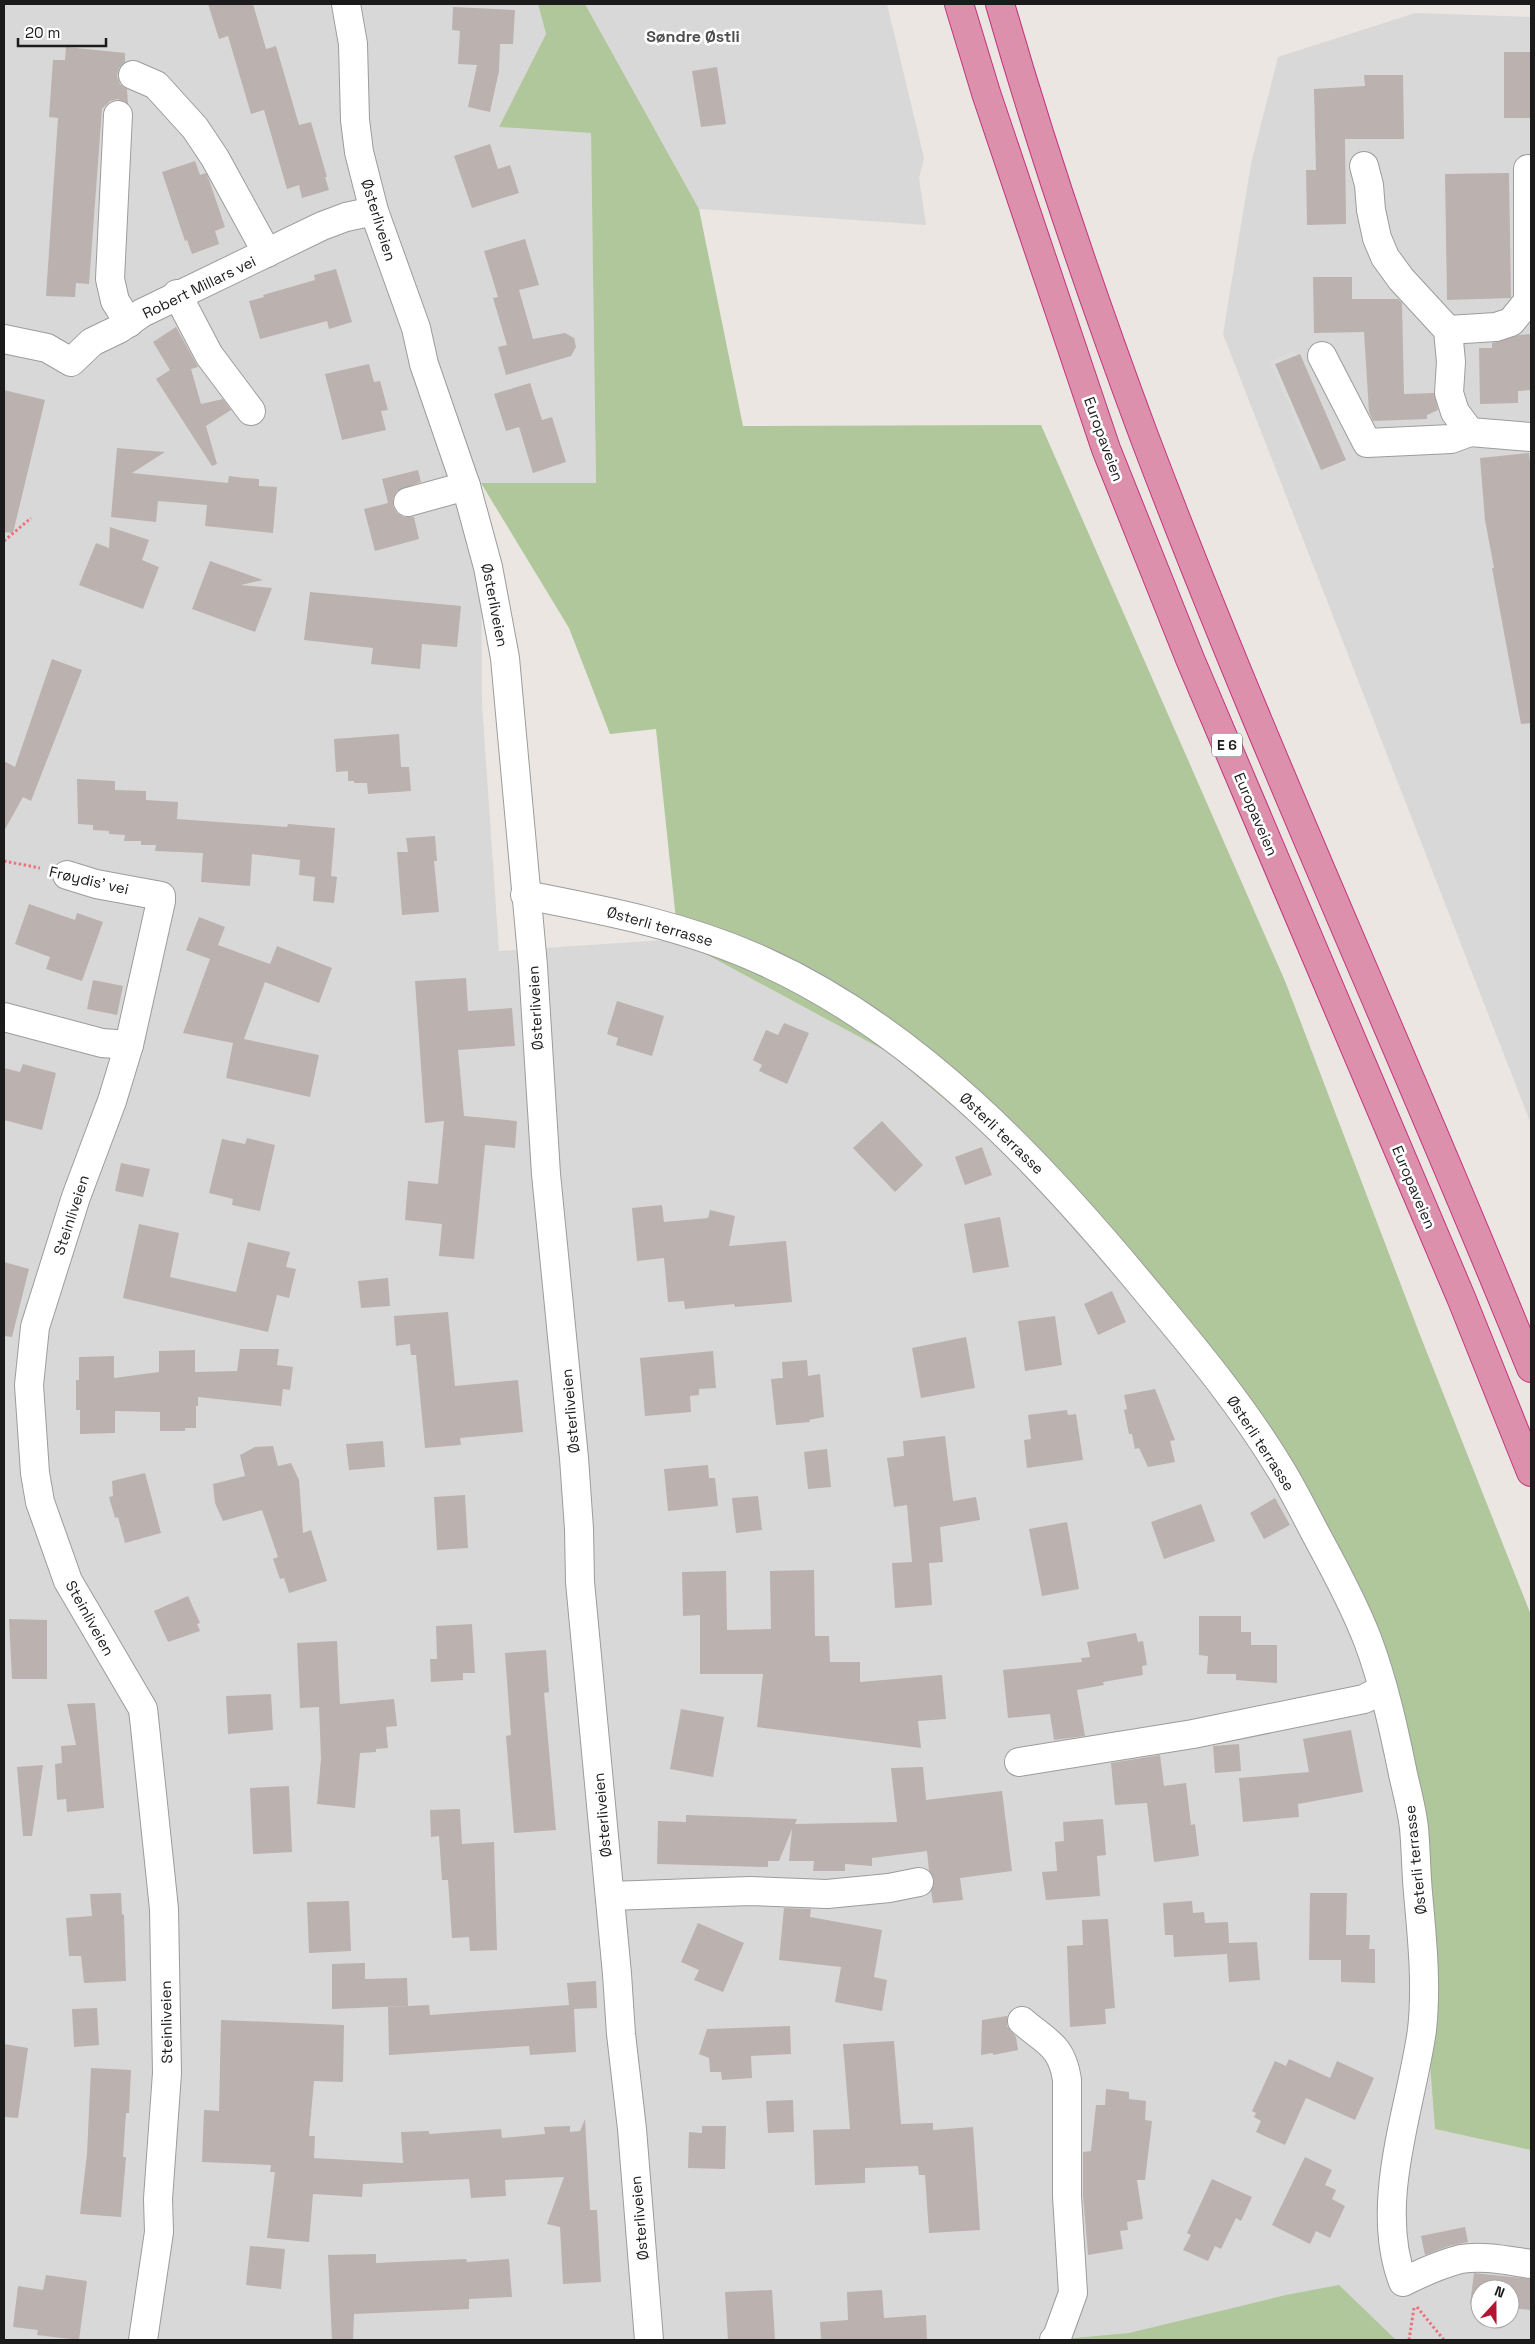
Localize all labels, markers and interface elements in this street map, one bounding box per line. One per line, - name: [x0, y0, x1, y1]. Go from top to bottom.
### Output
- scale bar: [18, 15, 105, 47]
- text: 20 m: [25, 23, 60, 42]
- district label: Søndre Østli: [646, 26, 740, 47]
- street label: Østerliveien: [358, 177, 400, 263]
- street label: Robert Millars vei: [139, 251, 259, 323]
- street label: Europaveien: [1080, 394, 1128, 484]
- street label: Østerliveien: [478, 562, 512, 648]
- road number: E 6: [1212, 734, 1242, 756]
- street label: Europaveien: [1230, 770, 1282, 858]
- street label: Frøydis' vei: [47, 862, 131, 898]
- street label: Østerli terrasse: [605, 902, 716, 950]
- street label: Østerliveien: [523, 965, 547, 1051]
- street label: Østerli terrasse: [956, 1088, 1048, 1178]
- street label: Europaveien: [1388, 1143, 1440, 1231]
- street label: Steinliveien: [49, 1172, 93, 1258]
- street label: Østerliveien: [557, 1368, 583, 1454]
- street label: Østerli terrasse: [1223, 1392, 1299, 1494]
- street label: Steinliveien: [61, 1577, 119, 1659]
- street label: Østerliveien: [589, 1772, 615, 1858]
- street label: Østerli terrasse: [1400, 1804, 1430, 1916]
- street label: Steinliveien: [156, 1980, 176, 2064]
- street label: Østerliveien: [626, 2175, 652, 2261]
- north arrow: [1470, 2279, 1520, 2329]
- text: N: [1492, 2282, 1507, 2302]

